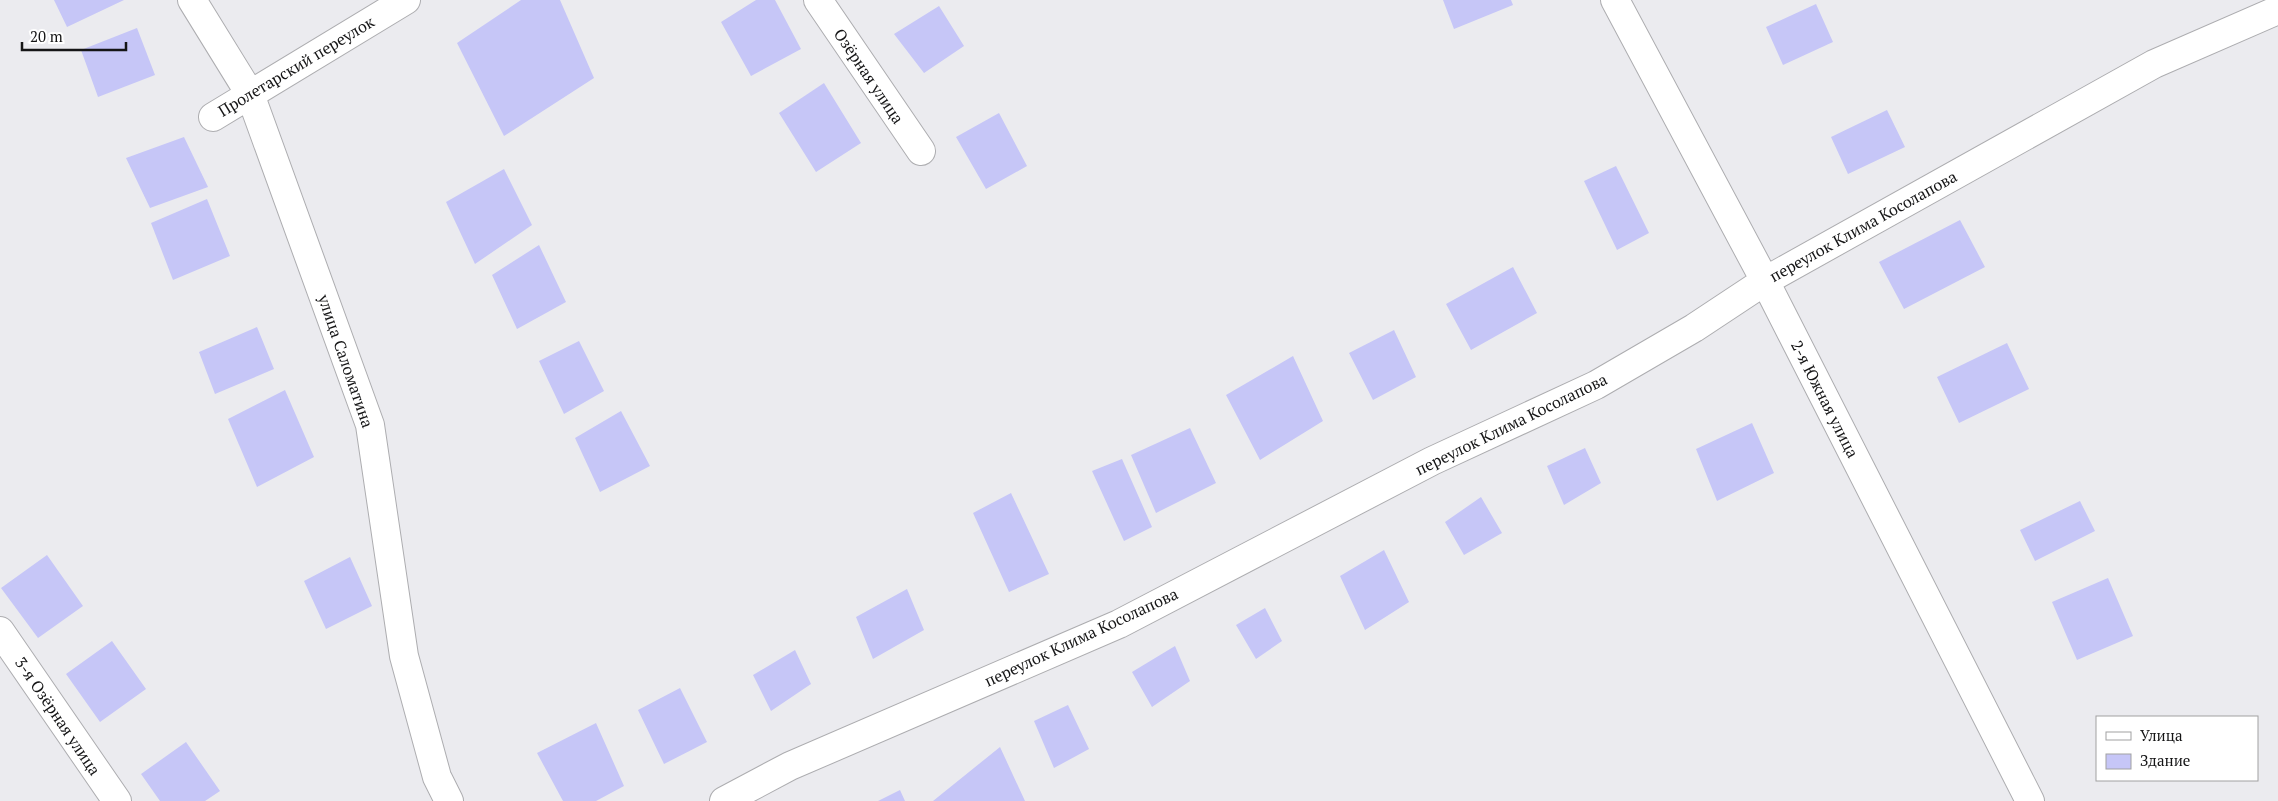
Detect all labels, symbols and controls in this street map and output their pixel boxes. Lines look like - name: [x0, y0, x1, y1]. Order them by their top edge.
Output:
- street label: Пролетарский переулок: [214, 10, 379, 122]
- scale bar: [22, 20, 126, 52]
- street label: Озёрная улица: [829, 24, 909, 128]
- text: 20 m: [30, 26, 63, 46]
- street label: переулок Клима Косолапова: [1765, 165, 1961, 287]
- street label: улица Саломатина: [313, 291, 379, 430]
- street label: 2-я Южная улица: [1786, 337, 1864, 461]
- street label: переулок Клима Косолапова: [1411, 368, 1611, 480]
- street label: переулок Клима Косолапова: [981, 582, 1181, 692]
- street label: 3-я Озёрная улица: [10, 652, 106, 780]
- legend: [2096, 716, 2258, 781]
- text: Улица: [2140, 725, 2183, 745]
- text: Здание: [2140, 750, 2190, 770]

